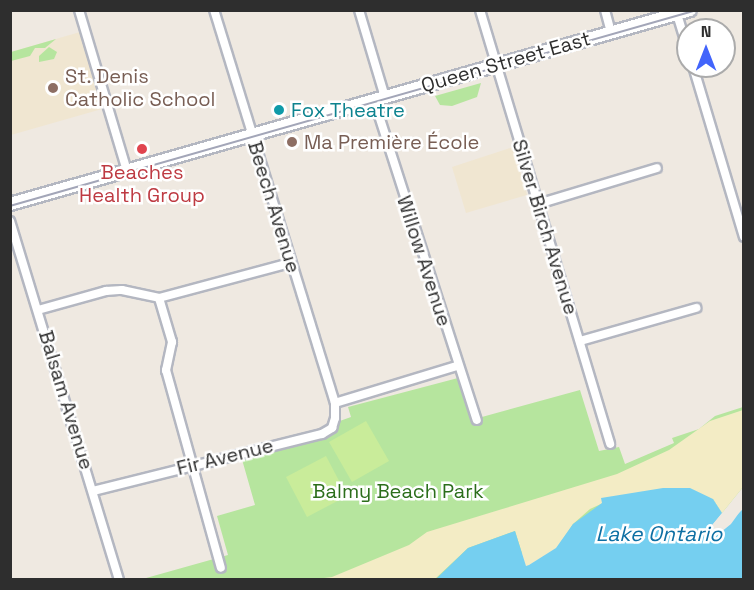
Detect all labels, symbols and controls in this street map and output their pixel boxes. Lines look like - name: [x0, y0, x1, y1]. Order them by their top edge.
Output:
- north arrow: [676, 18, 736, 78]
- text: N: [701, 21, 711, 42]
- street label: Queen Street East: [419, 26, 593, 98]
- place label: St. Denis Catholic School: [65, 64, 216, 111]
- marker: St. Denis Catholic School: [46, 81, 60, 95]
- place label: Fox Theatre: [291, 98, 405, 122]
- marker: Fox Theatre: [272, 103, 286, 117]
- place label: Ma Première École: [304, 130, 479, 154]
- marker: Ma Première École: [285, 135, 299, 149]
- street label: Silver Birch Avenue: [507, 136, 583, 318]
- street label: Beech Avenue: [243, 138, 305, 276]
- marker: Beaches Health Group: [133, 140, 151, 158]
- place label: Beaches Health Group: [79, 160, 205, 207]
- street label: Willow Avenue: [392, 193, 456, 329]
- street label: Balsam Avenue: [33, 327, 99, 473]
- street label: Fir Avenue: [174, 433, 276, 481]
- park label: Balmy Beach Park: [312, 479, 484, 503]
- water label: Lake Ontario: [596, 521, 722, 547]

